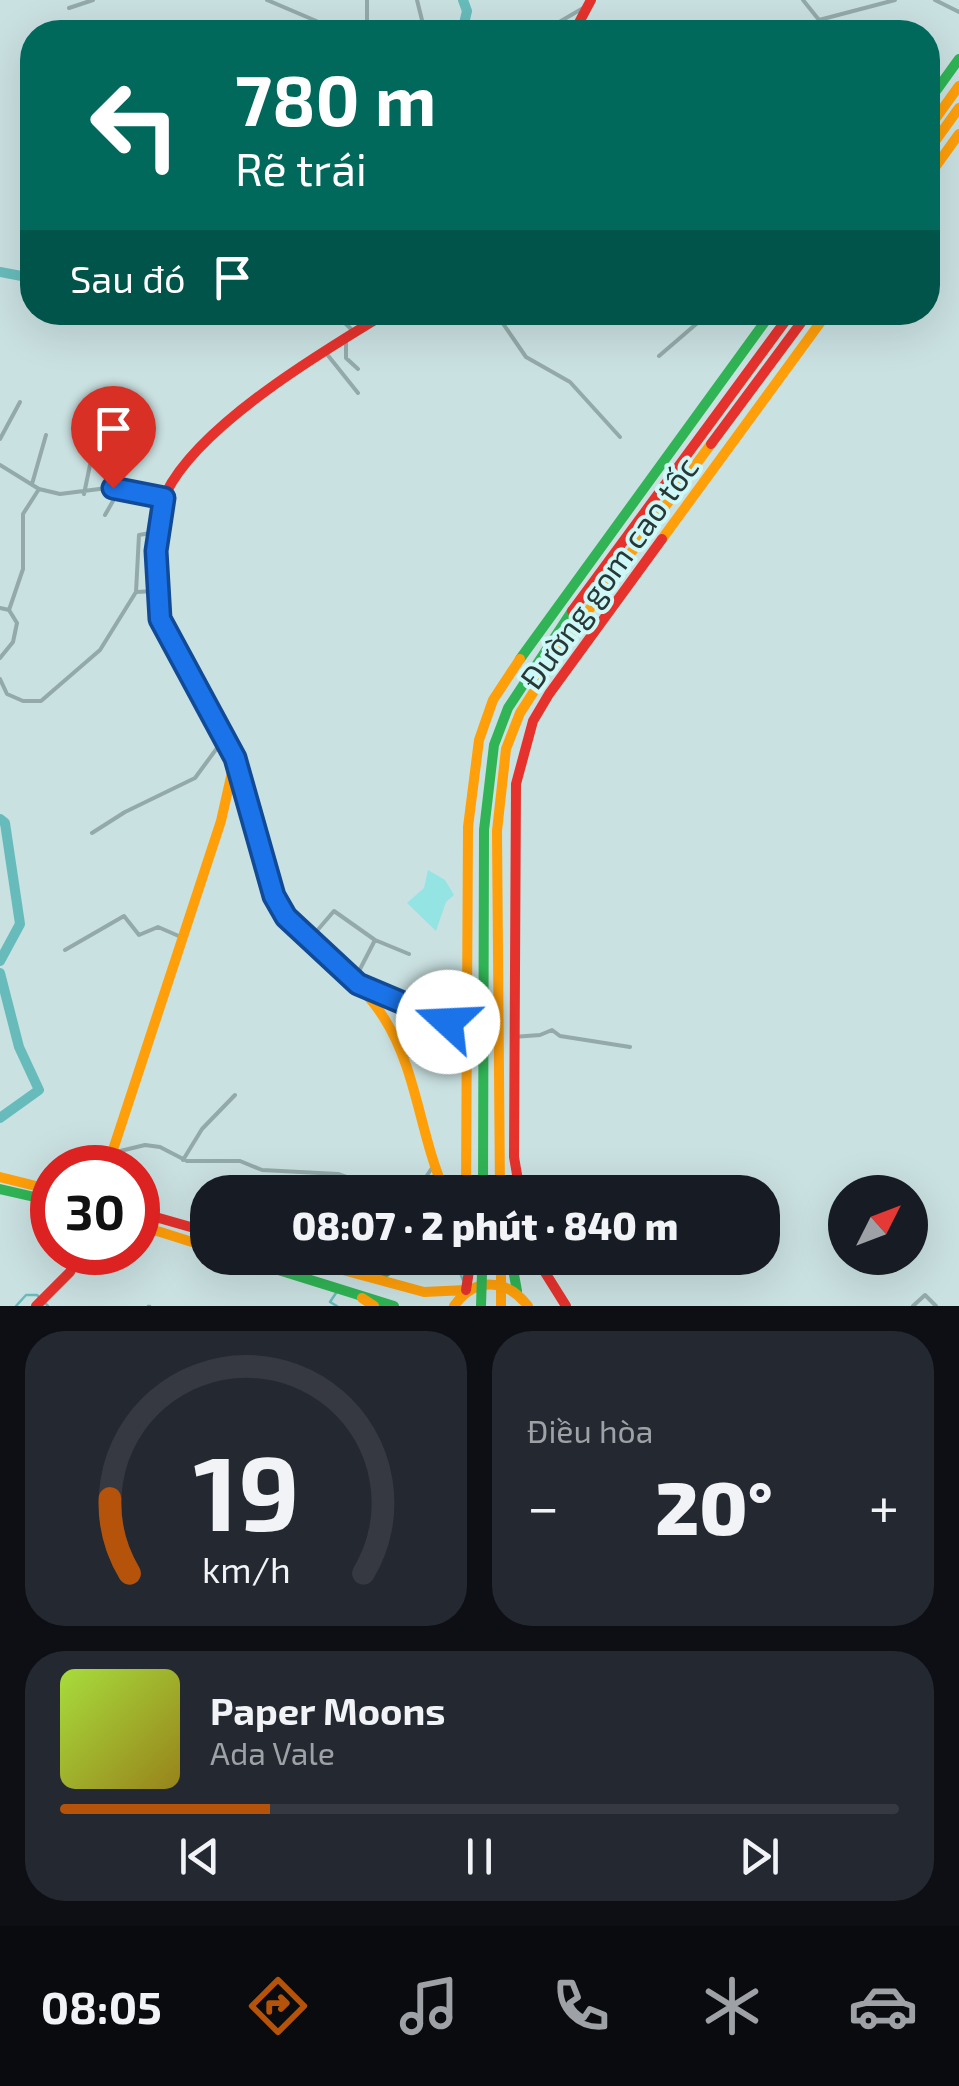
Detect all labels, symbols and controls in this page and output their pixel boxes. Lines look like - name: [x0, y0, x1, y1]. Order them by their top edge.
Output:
- text: 780 m: [235, 56, 437, 140]
- icon: left: [70, 60, 200, 190]
- text: Rẽ trái: [235, 141, 367, 195]
- icon: arrive: [205, 250, 260, 305]
- text: Sau đó: [70, 255, 185, 301]
- pin: [71, 386, 156, 489]
- icon: arrive: [86, 401, 141, 456]
- street label: Đường gom cao tốc: [511, 449, 705, 695]
- position arrow: [396, 970, 500, 1074]
- speed limit sign: 30: [30, 1145, 160, 1275]
- north arrow: [828, 1175, 928, 1275]
- map controls: [828, 1175, 928, 1275]
- text: 08:07 · 2 phút · 840 m: [292, 1202, 678, 1248]
- text: Điều hòa: [527, 1411, 653, 1449]
- text: 19: [193, 1427, 299, 1552]
- text: 20°: [655, 1460, 773, 1550]
- text: −: [527, 1472, 559, 1538]
- text: +: [869, 1472, 899, 1538]
- text: km/h: [202, 1547, 290, 1590]
- text: Paper Moons: [210, 1687, 446, 1733]
- text: Ada Vale: [210, 1733, 335, 1771]
- icon: previous: [172, 1829, 227, 1884]
- icon: pause: [452, 1829, 507, 1884]
- icon: next: [732, 1829, 787, 1884]
- icon: directions: [243, 1971, 313, 2041]
- icon: music: [394, 1971, 464, 2041]
- icon: phone: [546, 1971, 616, 2041]
- icon: climate: [697, 1971, 767, 2041]
- icon: car: [848, 1971, 918, 2041]
- text: 08:05: [41, 1979, 162, 2033]

